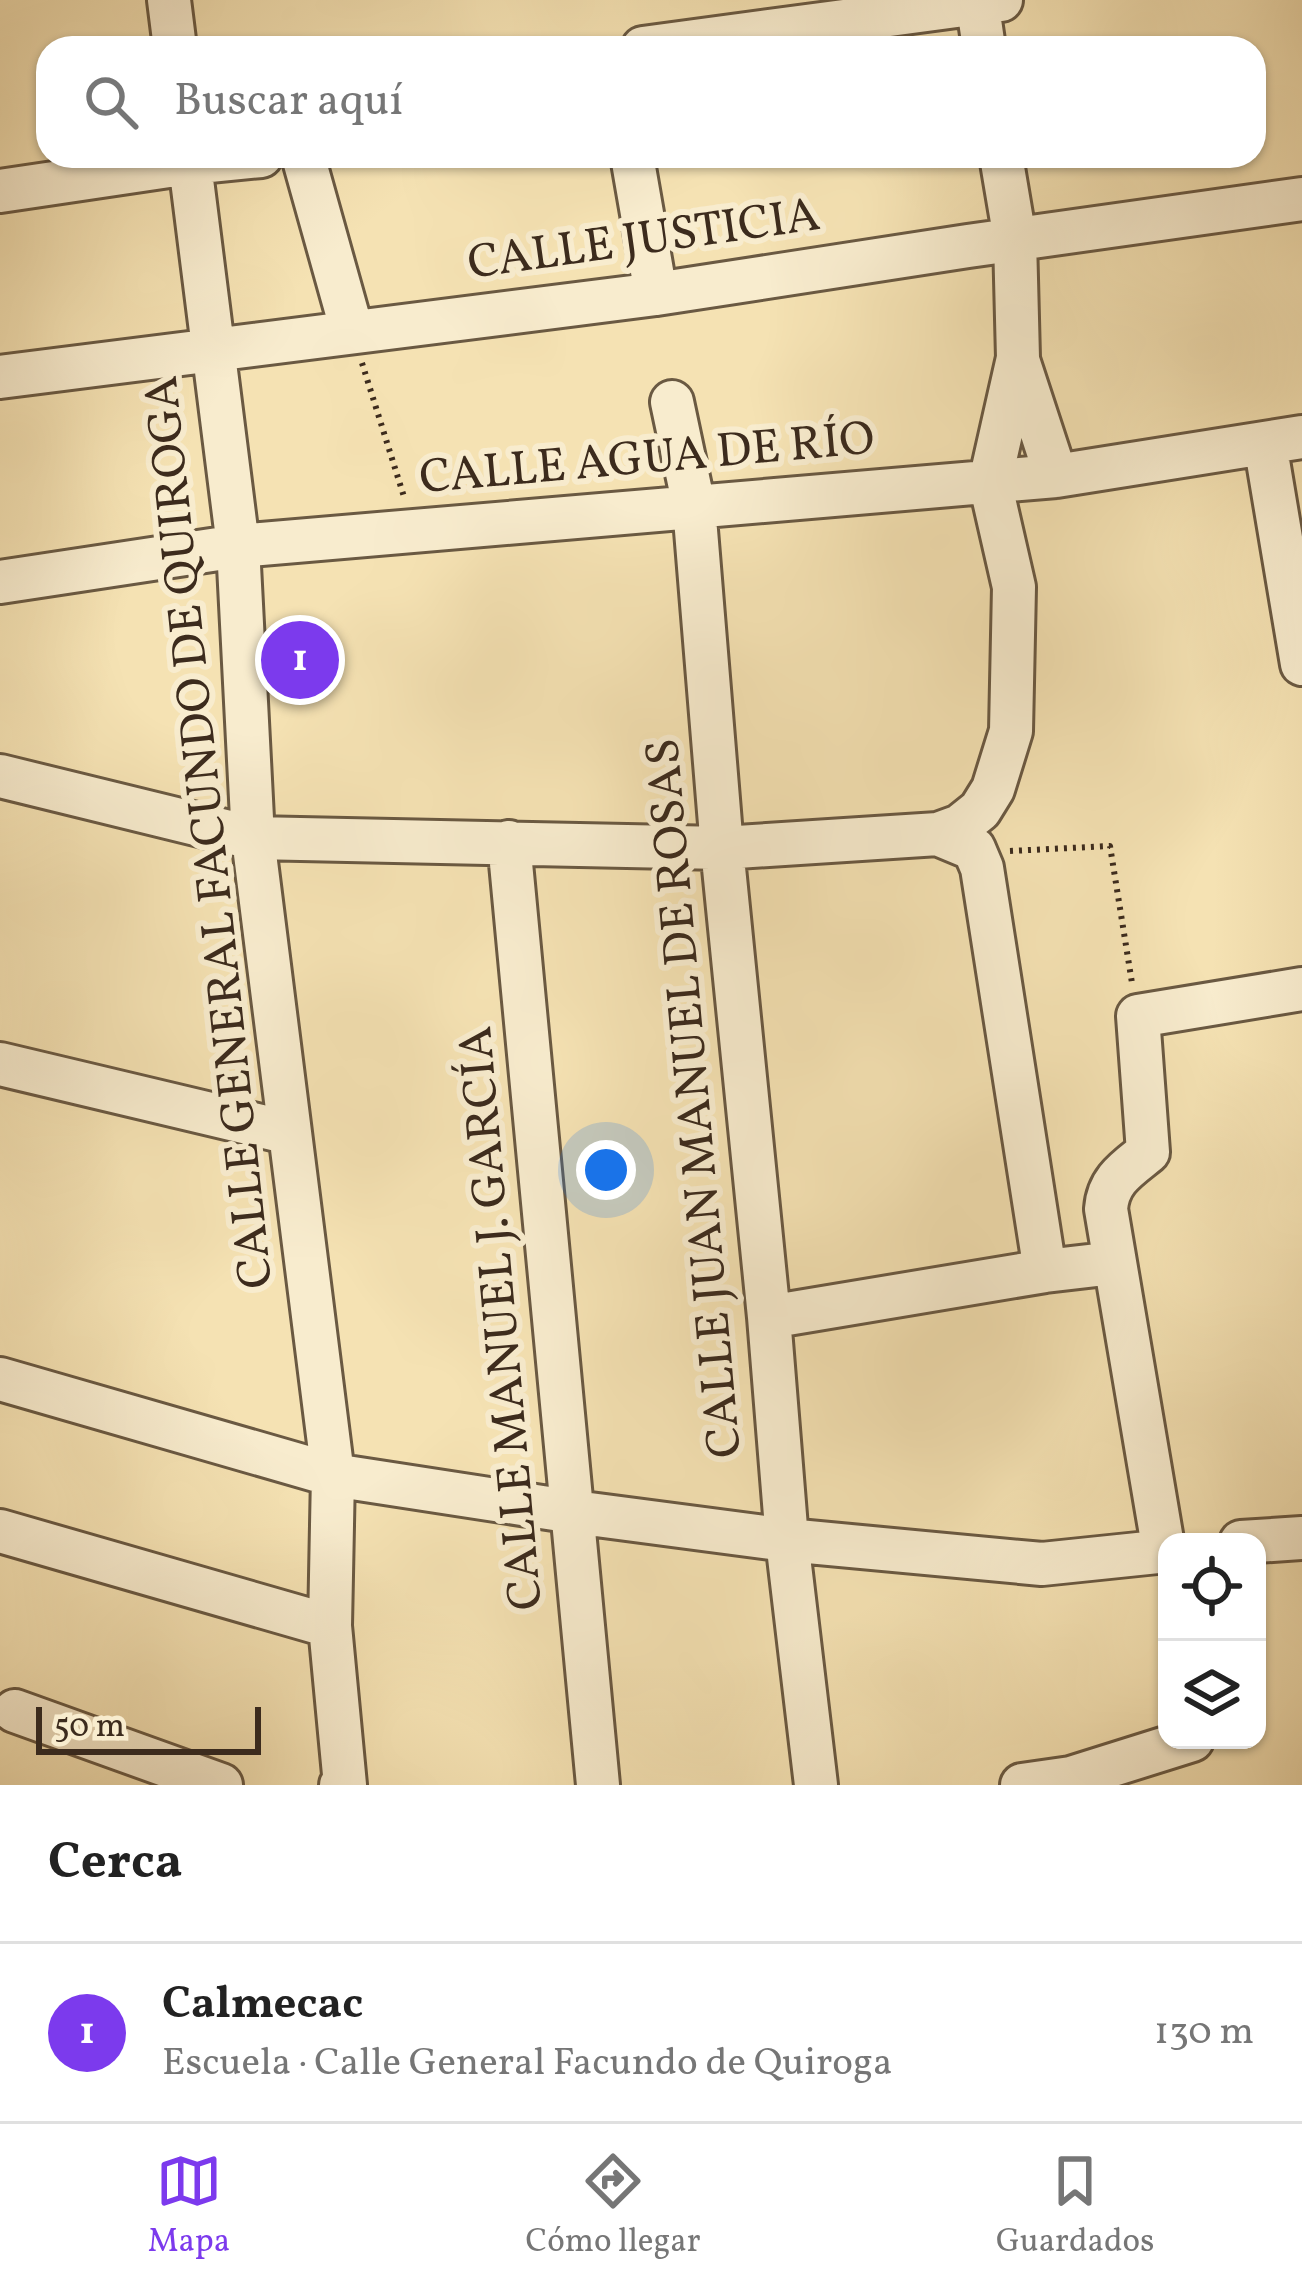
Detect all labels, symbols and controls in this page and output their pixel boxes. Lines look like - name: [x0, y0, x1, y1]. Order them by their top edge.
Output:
- search box: [36, 36, 1266, 168]
- icon: search: [78, 69, 144, 135]
- text: Buscar aquí: [174, 71, 403, 134]
- street label: CALLE JUSTICIA: [464, 183, 824, 299]
- street label: CALLE GENERAL FACUNDO DE QUIROGA: [130, 372, 292, 1292]
- street label: CALLE AGUA DE RÍO: [417, 407, 877, 513]
- pin: 1: [261, 615, 339, 705]
- street label: CALLE JUAN MANUEL DE ROSAS: [631, 736, 761, 1460]
- street label: CALLE MANUEL J. GARCÍA: [444, 1023, 562, 1613]
- your location: [576, 1140, 636, 1200]
- map controls: [1158, 1533, 1266, 1749]
- button: locate: [1158, 1533, 1266, 1641]
- button: layers: [1158, 1641, 1266, 1749]
- scale bar: [36, 1701, 261, 1754]
- text: 50 m: [54, 1705, 125, 1751]
- text: Cerca: [48, 1828, 183, 1899]
- text: Calmecac: [162, 1974, 363, 2037]
- text: 1: [79, 2006, 95, 2060]
- text: 130 m: [1154, 2006, 1254, 2060]
- text: Escuela · Calle General Facundo de Quiroga: [162, 2037, 892, 2091]
- tab: Mapa: [148, 2148, 230, 2266]
- tab: Cómo llegar: [526, 2148, 701, 2266]
- tab: Guardados: [996, 2148, 1154, 2266]

